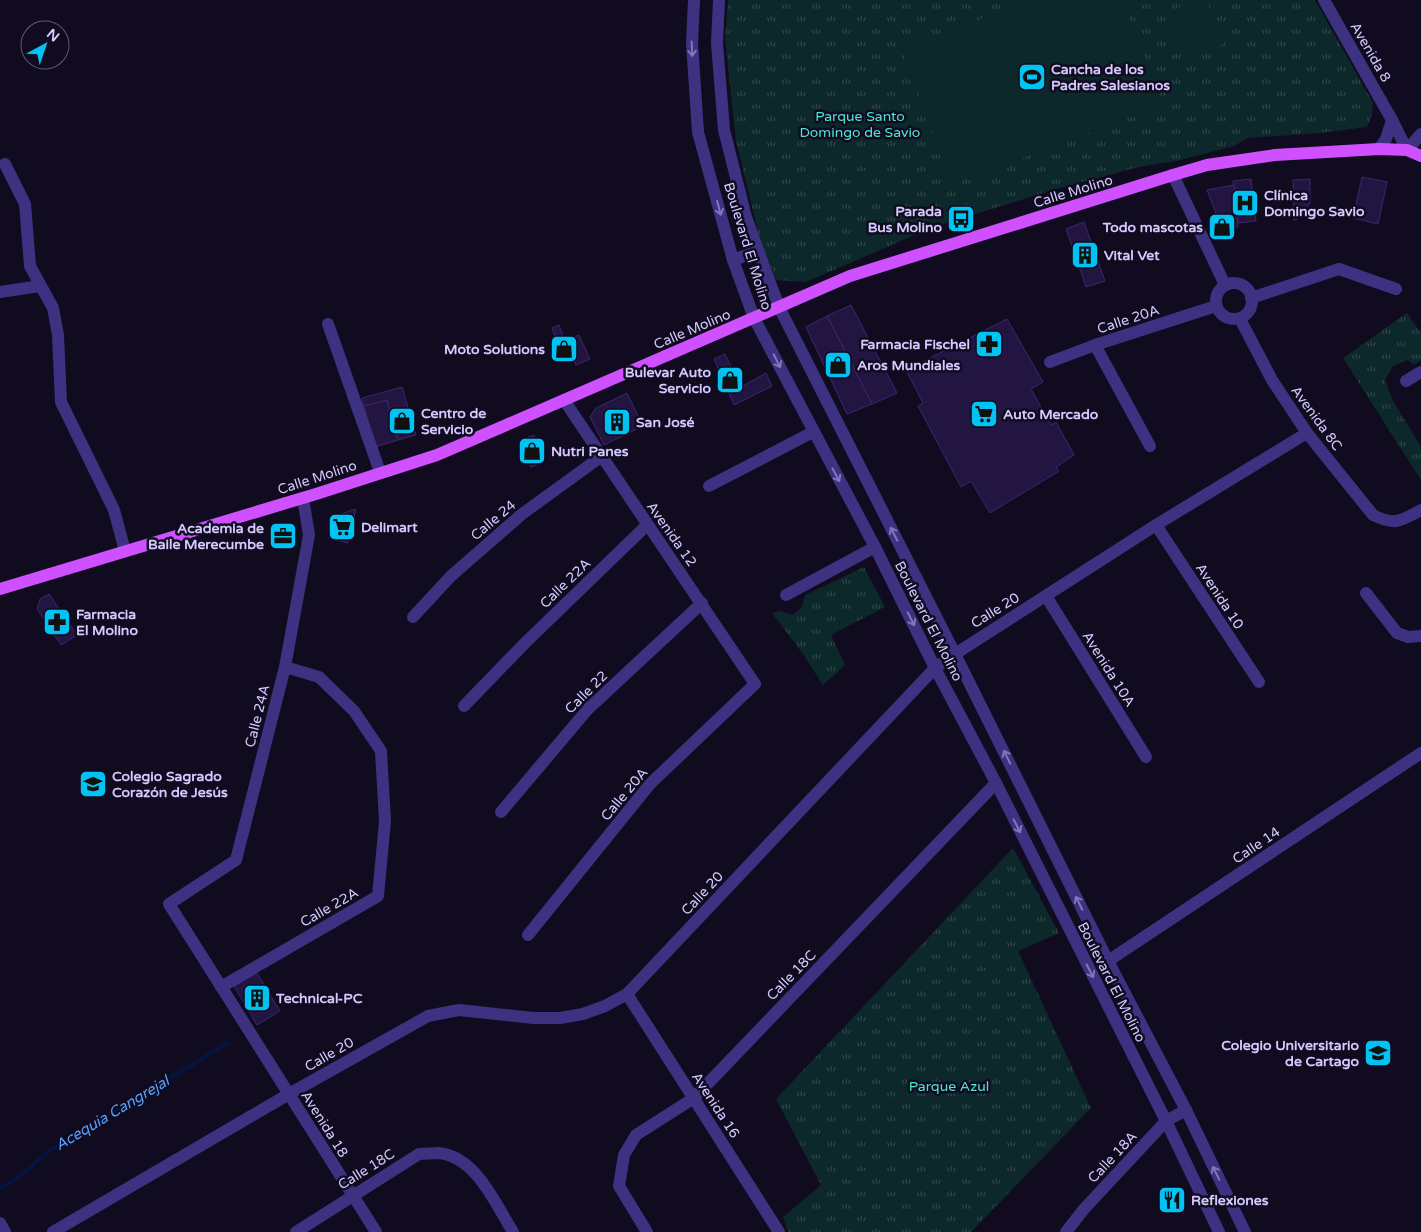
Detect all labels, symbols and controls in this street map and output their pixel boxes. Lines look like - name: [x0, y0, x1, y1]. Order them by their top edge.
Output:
- street label: Avenida 8: [1347, 19, 1395, 85]
- north arrow: [20, 20, 70, 70]
- text: N: [43, 25, 63, 46]
- one-way arrow: [688, 40, 697, 56]
- place label: Cancha de los Padres Salesianos: [1051, 61, 1170, 94]
- sports icon: Cancha de los Padres Salesianos: [1017, 62, 1047, 92]
- park label: Parque Santo Domingo de Savio: [800, 108, 920, 141]
- street label: Calle Molino: [1031, 171, 1115, 212]
- street label: Boulevard El Molino: [720, 180, 775, 312]
- place label: Clínica Domingo Savio: [1264, 187, 1365, 220]
- hospital icon: Clínica Domingo Savio: [1230, 188, 1260, 218]
- one-way arrow: [715, 200, 724, 216]
- place label: Parada Bus Molino: [868, 203, 942, 236]
- bus stop icon: Parada Bus Molino: [946, 204, 976, 234]
- shop icon: Todo mascotas: [1207, 212, 1237, 242]
- place label: Todo mascotas: [1102, 219, 1203, 236]
- building icon: Vital Vet: [1070, 240, 1100, 270]
- place label: Vital Vet: [1104, 247, 1160, 264]
- street label: Calle 20A: [1095, 301, 1161, 337]
- street label: Calle Molino: [651, 306, 733, 353]
- pharmacy icon: Farmacia Fischel: [974, 329, 1004, 359]
- shop icon: Moto Solutions: [549, 334, 579, 364]
- place label: Farmacia Fischel: [860, 336, 970, 353]
- place label: Moto Solutions: [444, 341, 545, 358]
- shop icon: Aros Mundiales: [823, 350, 853, 380]
- one-way arrow: [773, 353, 782, 368]
- place label: Aros Mundiales: [857, 357, 960, 374]
- place label: Bulevar Auto Servicio: [625, 364, 711, 397]
- shop icon: Bulevar Auto Servicio: [715, 365, 745, 395]
- street label: Avenida 8C: [1287, 383, 1346, 454]
- supermarket icon: Auto Mercado: [969, 399, 999, 429]
- place label: Centro de Servicio: [421, 405, 486, 438]
- shop icon: Centro de Servicio: [387, 406, 417, 436]
- place label: Auto Mercado: [1003, 406, 1099, 423]
- building icon: San José: [602, 407, 632, 437]
- place label: San José: [636, 414, 694, 431]
- shop icon: Nutri Panes: [517, 436, 547, 466]
- place label: Nutri Panes: [551, 443, 629, 460]
- street label: Calle Molino: [276, 457, 359, 498]
- one-way arrow: [832, 467, 841, 482]
- street label: Calle 24: [467, 496, 520, 544]
- street label: Avenida 12: [643, 499, 700, 570]
- supermarket icon: Delimart: [327, 512, 357, 542]
- place label: Delimart: [361, 519, 418, 536]
- place label: Academia de Baile Merecumbe: [148, 520, 264, 553]
- office icon: Academia de Baile Merecumbe: [268, 521, 298, 551]
- one-way arrow: [889, 527, 898, 542]
- street label: Calle 22A: [536, 555, 594, 612]
- street label: Boulevard El Molino: [891, 558, 966, 684]
- street label: Avenida 10: [1192, 560, 1247, 633]
- street label: Calle 20: [968, 589, 1023, 632]
- place label: Farmacia El Molino: [76, 606, 138, 639]
- pharmacy icon: Farmacia El Molino: [42, 607, 72, 637]
- one-way arrow: [907, 611, 916, 626]
- street label: Avenida 10A: [1079, 628, 1138, 710]
- street label: Calle 22: [561, 667, 611, 717]
- street label: Calle 24A: [241, 683, 273, 749]
- one-way arrow: [1001, 750, 1011, 765]
- street label: Calle 20A: [597, 764, 652, 824]
- place label: Colegio Sagrado Corazón de Jesús: [112, 768, 228, 801]
- school or university icon: Colegio Sagrado Corazón de Jesús: [78, 769, 108, 799]
- one-way arrow: [1013, 818, 1022, 833]
- street label: Calle 14: [1229, 823, 1283, 867]
- street label: Calle 20: [678, 868, 727, 919]
- street label: Calle 22A: [297, 884, 361, 931]
- one-way arrow: [1074, 896, 1083, 911]
- street label: Boulevard El Molino: [1074, 919, 1149, 1045]
- street label: Calle 18C: [763, 946, 820, 1004]
- one-way arrow: [1085, 964, 1095, 979]
- building icon: Technical-PC: [242, 983, 272, 1013]
- place label: Technical-PC: [275, 990, 363, 1007]
- street label: Calle 20: [302, 1034, 357, 1075]
- place label: Colegio Universitario de Cartago: [1221, 1037, 1359, 1070]
- school or university icon: Colegio Universitario de Cartago: [1363, 1038, 1393, 1068]
- street label: Avenida 16: [688, 1069, 743, 1142]
- water label: Acequia Cangrejal: [52, 1071, 174, 1154]
- park label: Parque Azul: [909, 1078, 989, 1095]
- street label: Avenida 18: [297, 1088, 352, 1161]
- street label: Calle 18A: [1084, 1128, 1140, 1187]
- street label: Calle 18C: [335, 1145, 398, 1193]
- one-way arrow: [1211, 1165, 1221, 1180]
- restaurant icon: Reflexiones: [1157, 1185, 1187, 1215]
- place label: Reflexiones: [1191, 1192, 1269, 1209]

